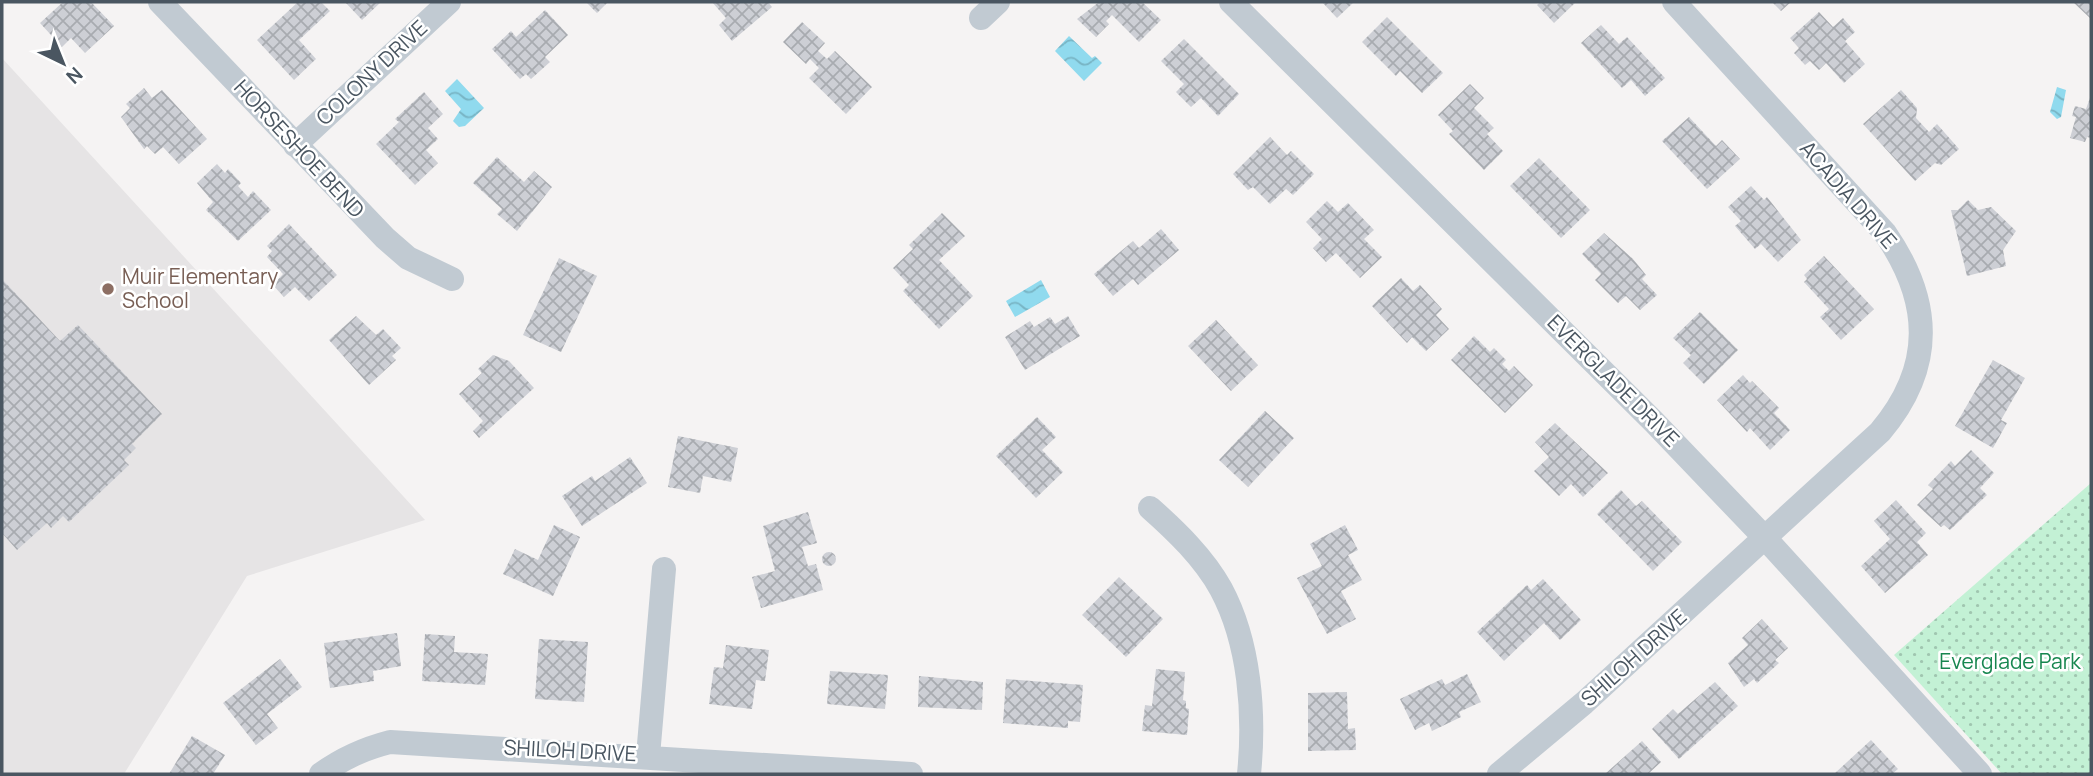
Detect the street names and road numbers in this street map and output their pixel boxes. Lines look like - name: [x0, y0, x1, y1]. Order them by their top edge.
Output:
- street label: COLONY DRIVE: [310, 14, 433, 131]
- street label: HORSESHOE BEND: [228, 73, 371, 223]
- street label: ACADIA DRIVE: [1794, 135, 1903, 254]
- street label: EVERGLADE DRIVE: [1542, 308, 1686, 452]
- street label: SHILOH DRIVE: [1574, 602, 1692, 712]
- street label: SHILOH DRIVE: [503, 733, 637, 767]

